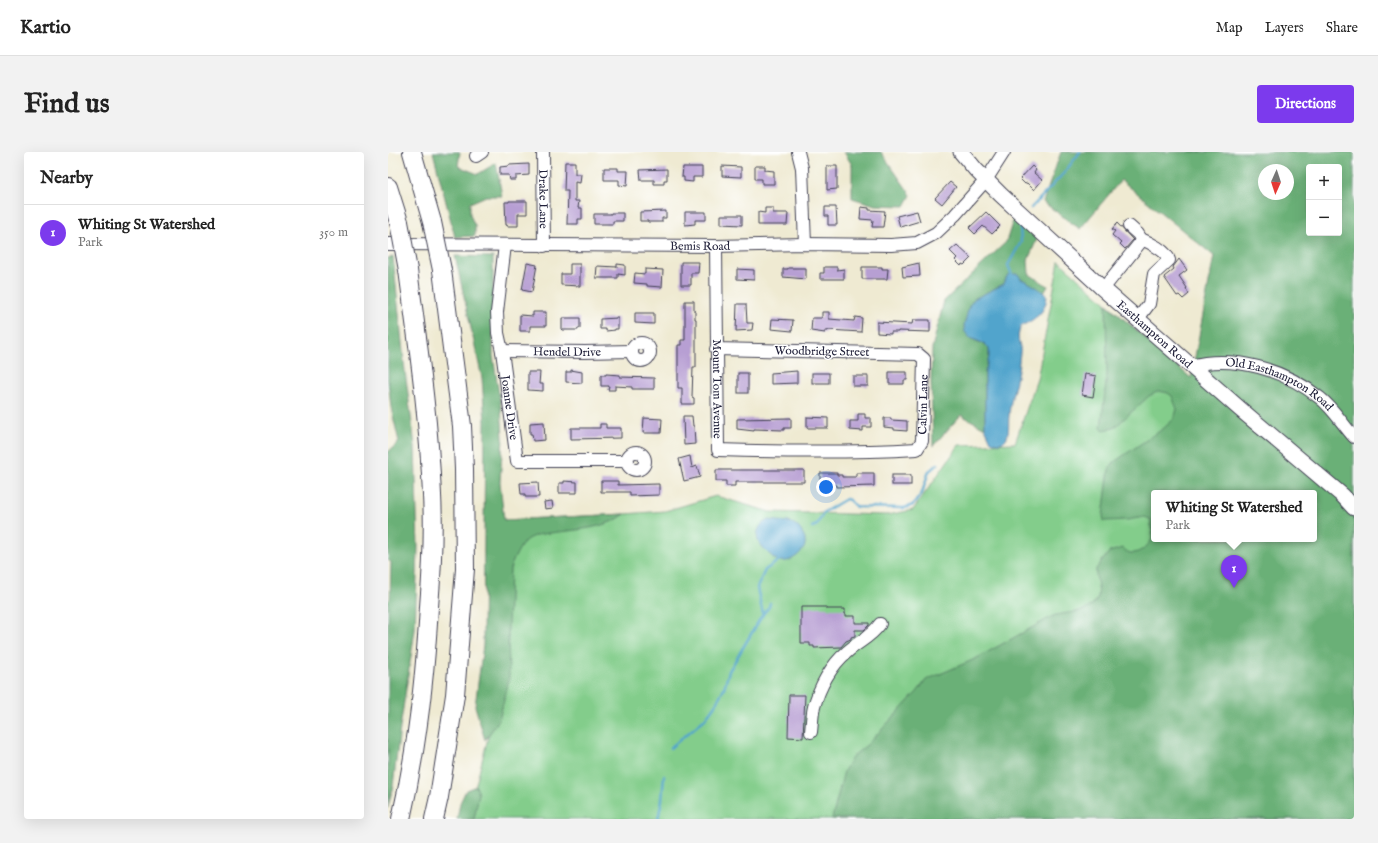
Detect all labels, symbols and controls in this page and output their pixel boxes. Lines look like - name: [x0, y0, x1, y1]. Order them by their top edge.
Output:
- text: Kartio: [20, 16, 71, 40]
- text: Map: [1216, 19, 1243, 37]
- text: Layers: [1265, 19, 1304, 37]
- text: Share: [1326, 19, 1358, 37]
- button: Directions: [1257, 85, 1354, 123]
- text: Find us: [24, 87, 110, 122]
- north arrow: [1258, 164, 1294, 200]
- map controls: [1306, 164, 1342, 236]
- button: +: [1306, 164, 1342, 200]
- text: Nearby: [40, 168, 93, 189]
- street label: Drake Lane: [535, 169, 551, 229]
- button: −: [1306, 200, 1342, 236]
- text: Whiting St Watershed: [78, 215, 215, 234]
- text: 1: [51, 224, 55, 241]
- text: 350 m: [319, 224, 348, 241]
- text: Park: [78, 234, 103, 251]
- street label: Bemis Road: [670, 239, 731, 254]
- street label: Easthampton Road: [1113, 297, 1196, 372]
- street label: Mount Tom Avenue: [709, 339, 725, 439]
- street label: Woodbridge Street: [774, 343, 870, 360]
- street label: Hendel Drive: [533, 344, 602, 360]
- street label: Old Easthampton Road: [1225, 355, 1337, 415]
- street label: Joanne Drive: [496, 372, 521, 441]
- street label: Calvin Lane: [915, 374, 932, 435]
- your location: [816, 477, 836, 497]
- popup: [1151, 490, 1317, 542]
- text: Whiting St Watershed: [1165, 498, 1303, 517]
- text: Park: [1165, 517, 1190, 534]
- pin: 1: [1221, 555, 1247, 588]

